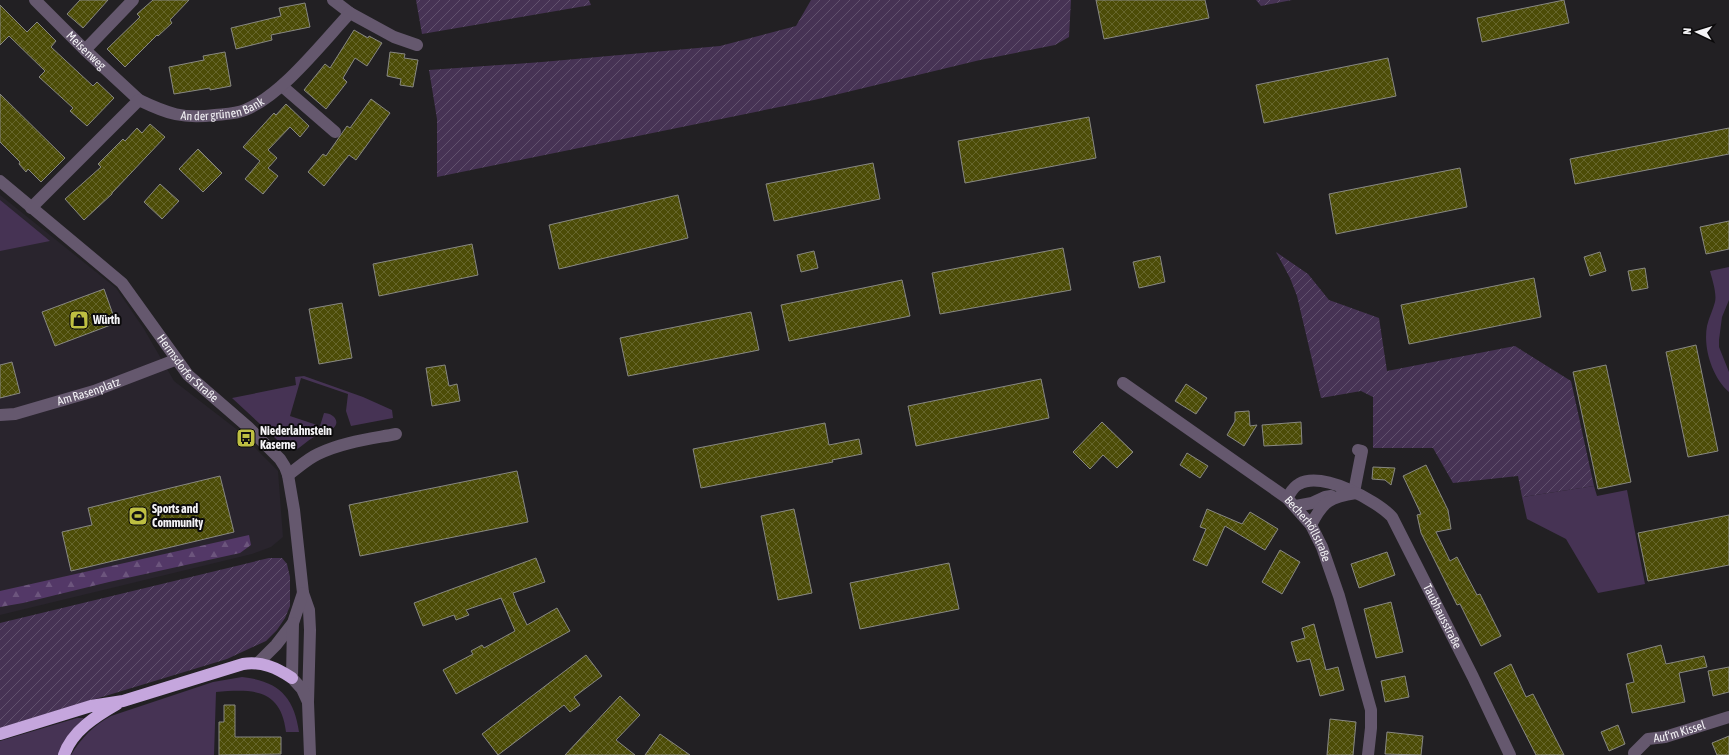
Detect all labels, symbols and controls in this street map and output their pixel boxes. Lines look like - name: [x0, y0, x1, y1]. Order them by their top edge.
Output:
- north arrow: [1677, 12, 1717, 52]
- street label: Meisenweg: [63, 28, 109, 73]
- text: N: [1681, 28, 1693, 35]
- street label: An der grünen Bank: [180, 94, 267, 123]
- shop icon: Würth: [68, 309, 90, 331]
- place label: Würth: [92, 313, 120, 327]
- street label: Hermsdorfer Straße: [154, 332, 221, 405]
- street label: Am Rasenplatz: [55, 374, 123, 408]
- place label: Niederlahnstein Kaserne: [260, 424, 332, 452]
- bus stop icon: Niederlahnstein Kaserne: [235, 427, 257, 449]
- street label: Becherhöllstraße: [1282, 493, 1334, 563]
- place label: Sports and Community: [152, 502, 203, 530]
- sports icon: Sports and Community: [127, 505, 149, 527]
- street label: Taubhausstraße: [1420, 582, 1464, 651]
- street label: Auf'm Kissel: [1653, 718, 1708, 745]

